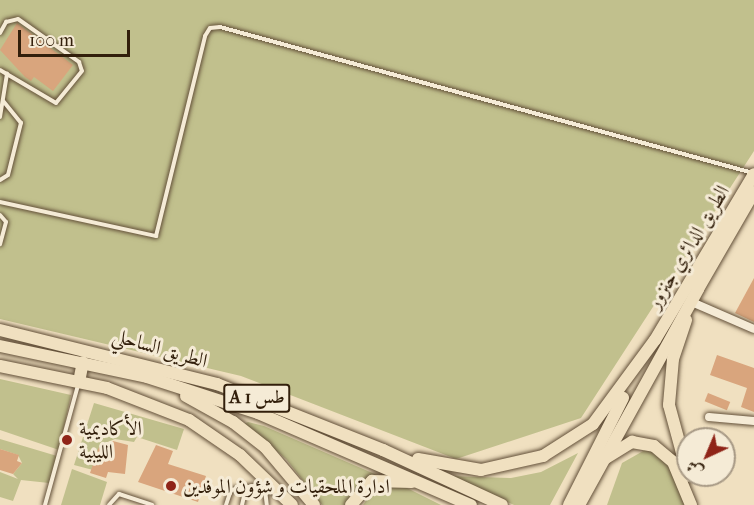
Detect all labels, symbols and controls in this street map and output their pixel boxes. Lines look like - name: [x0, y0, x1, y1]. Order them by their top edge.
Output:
- scale bar: [21, 18, 134, 56]
- text: 100 m: [29, 30, 74, 51]
- street label: الطريق الدائري جنزور: [642, 181, 734, 313]
- street label: الطريق الساحلي: [110, 323, 210, 373]
- road number: A 1 طس: [222, 383, 292, 413]
- place label: الأكاديمية الليبية: [79, 416, 142, 463]
- north arrow: [676, 427, 736, 487]
- marker: الأكاديمية الليبية: [60, 433, 74, 447]
- text: ش: [682, 457, 707, 481]
- place label: ادارة الملحقيات و شؤون الموفدين: [183, 474, 390, 498]
- marker: ادارة الملحقيات و شؤون الموفدين: [164, 479, 178, 493]

